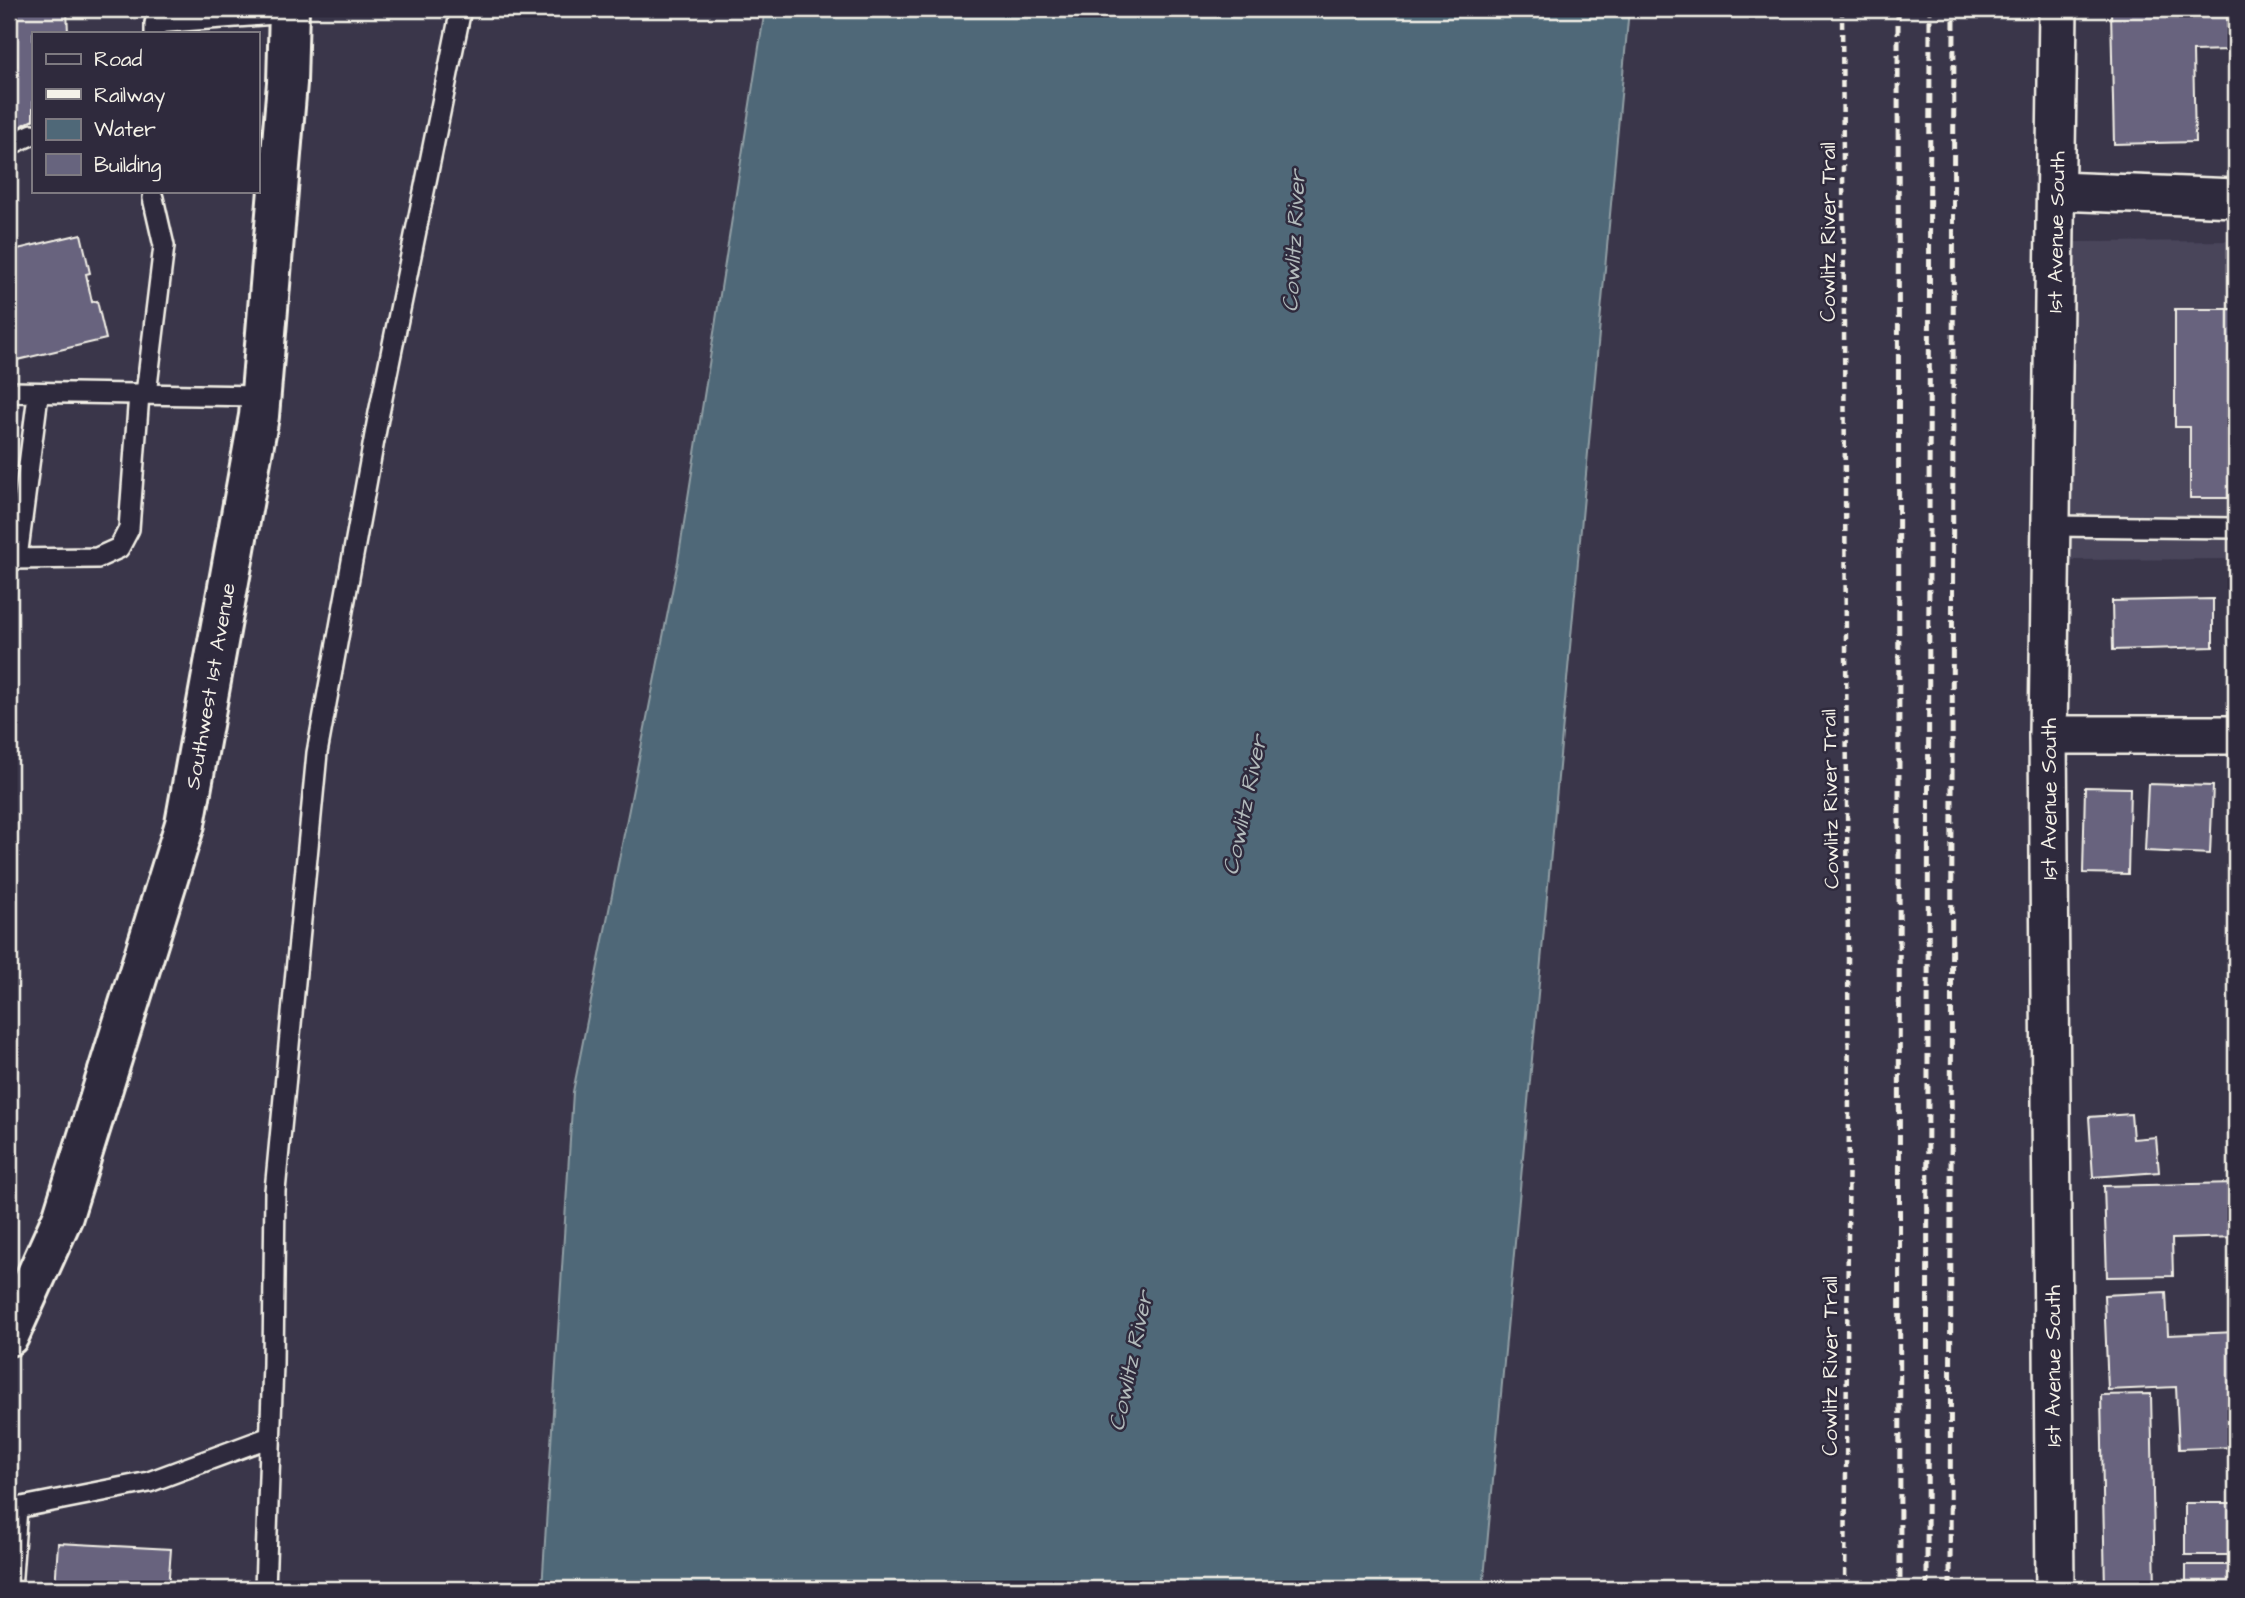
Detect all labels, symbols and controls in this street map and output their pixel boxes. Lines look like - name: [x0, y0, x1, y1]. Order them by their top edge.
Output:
- legend: [32, 32, 259, 192]
- text: Road: [94, 45, 142, 74]
- text: Railway: [94, 81, 166, 112]
- text: Water: [94, 115, 156, 144]
- street label: Cowlitz River Trail: [1814, 142, 1843, 322]
- street label: 1st Avenue South: [2041, 150, 2072, 313]
- text: Building: [94, 151, 162, 182]
- water label: Cowlitz River: [1274, 167, 1314, 313]
- street label: Southwest 1st Avenue: [178, 581, 243, 792]
- street label: Cowlitz River Trail: [1814, 709, 1847, 889]
- street label: 1st Avenue South: [2035, 718, 2064, 880]
- water label: Cowlitz River: [1215, 730, 1276, 878]
- street label: Cowlitz River Trail: [1816, 1276, 1845, 1456]
- street label: 1st Avenue South: [2039, 1285, 2068, 1447]
- water label: Cowlitz River: [1101, 1286, 1162, 1434]

